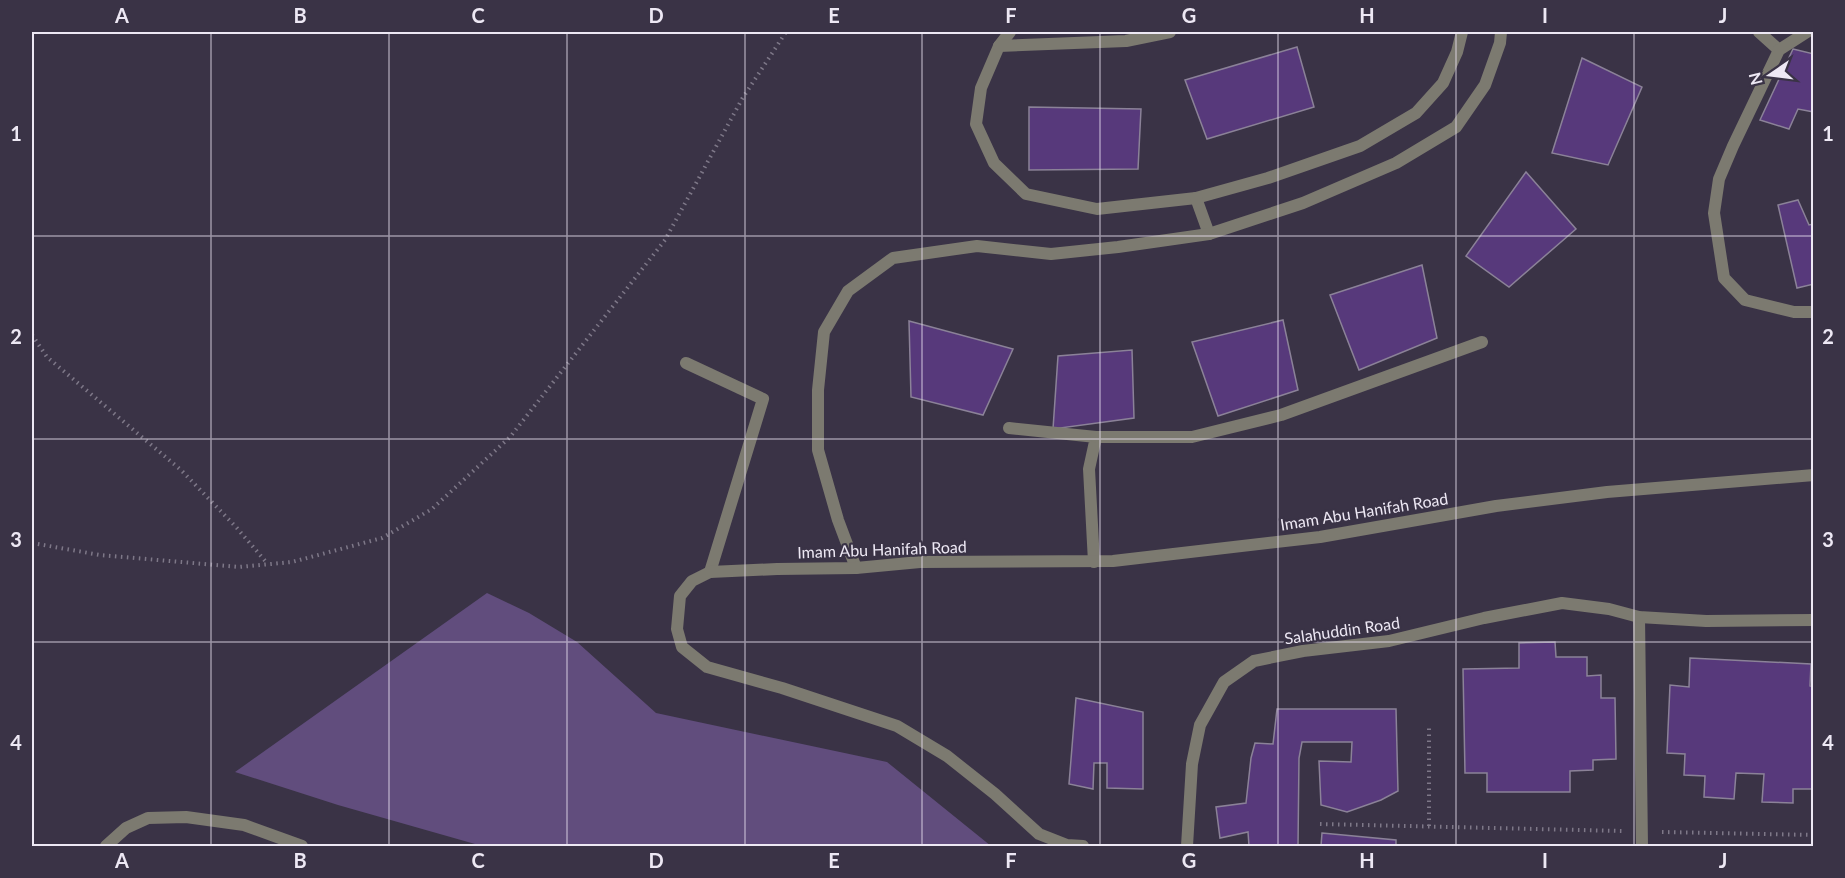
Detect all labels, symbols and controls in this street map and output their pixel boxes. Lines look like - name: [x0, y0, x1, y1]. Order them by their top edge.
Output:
- text: A: [114, 3, 129, 27]
- text: B: [293, 3, 307, 27]
- text: C: [471, 3, 485, 27]
- text: D: [648, 3, 664, 27]
- text: E: [828, 3, 840, 27]
- text: F: [1005, 3, 1017, 27]
- text: G: [1182, 3, 1196, 27]
- text: H: [1359, 3, 1375, 27]
- text: I: [1542, 3, 1548, 27]
- text: J: [1719, 3, 1727, 27]
- north arrow: [1740, 45, 1800, 105]
- text: N: [1744, 70, 1766, 87]
- text: 1: [10, 121, 22, 145]
- text: 1: [1822, 121, 1834, 145]
- text: 2: [10, 324, 22, 348]
- text: 2: [1822, 324, 1834, 348]
- street label: Imam Abu Hanifah Road: [1279, 488, 1449, 534]
- text: 3: [10, 527, 22, 551]
- text: 3: [1822, 527, 1834, 551]
- street label: Imam Abu Hanifah Road: [797, 537, 967, 561]
- street label: Salahuddin Road: [1283, 612, 1401, 648]
- text: 4: [10, 730, 22, 754]
- text: 4: [1822, 730, 1834, 754]
- text: A: [114, 848, 129, 872]
- text: B: [293, 848, 307, 872]
- text: C: [471, 848, 485, 872]
- text: D: [648, 848, 664, 872]
- text: E: [828, 848, 840, 872]
- text: F: [1005, 848, 1017, 872]
- text: G: [1182, 848, 1196, 872]
- text: H: [1359, 848, 1375, 872]
- text: I: [1542, 848, 1548, 872]
- text: J: [1719, 848, 1727, 872]

